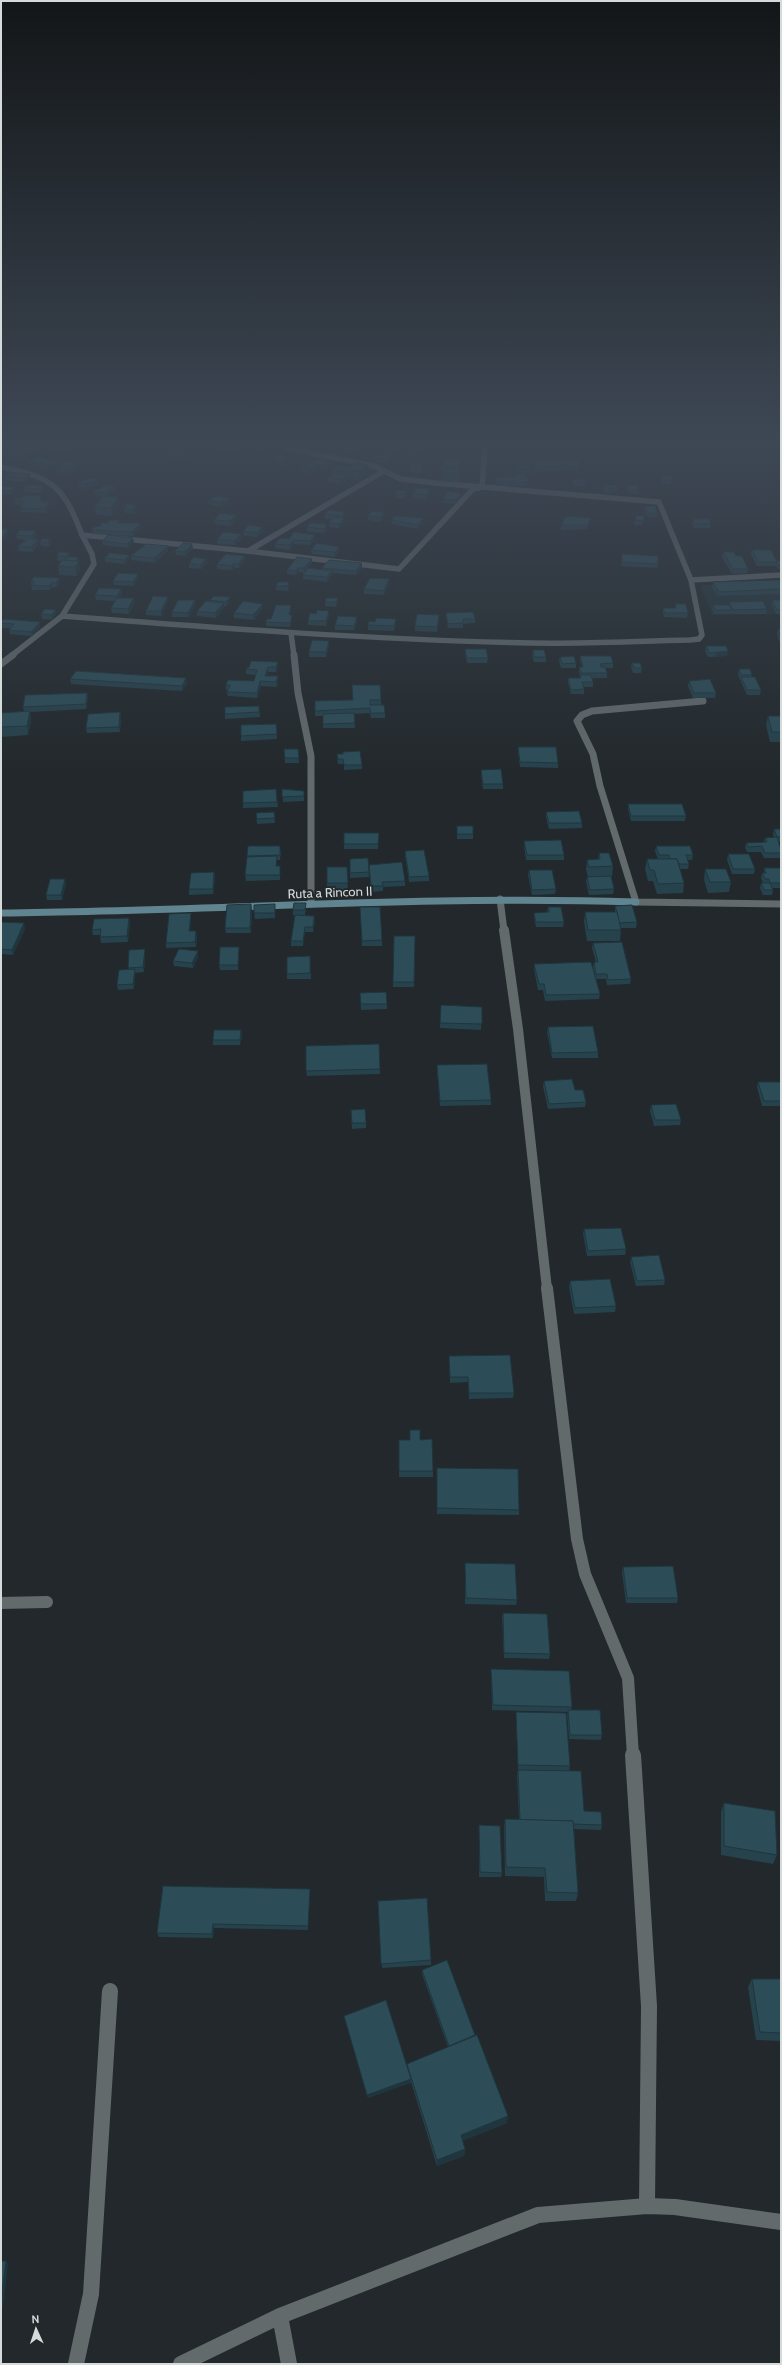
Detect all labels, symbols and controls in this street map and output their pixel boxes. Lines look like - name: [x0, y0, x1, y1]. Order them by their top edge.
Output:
- street label: Ruta a Rincon II: [287, 883, 373, 901]
- north arrow: [16, 2309, 56, 2349]
- text: N: [31, 2312, 40, 2326]

